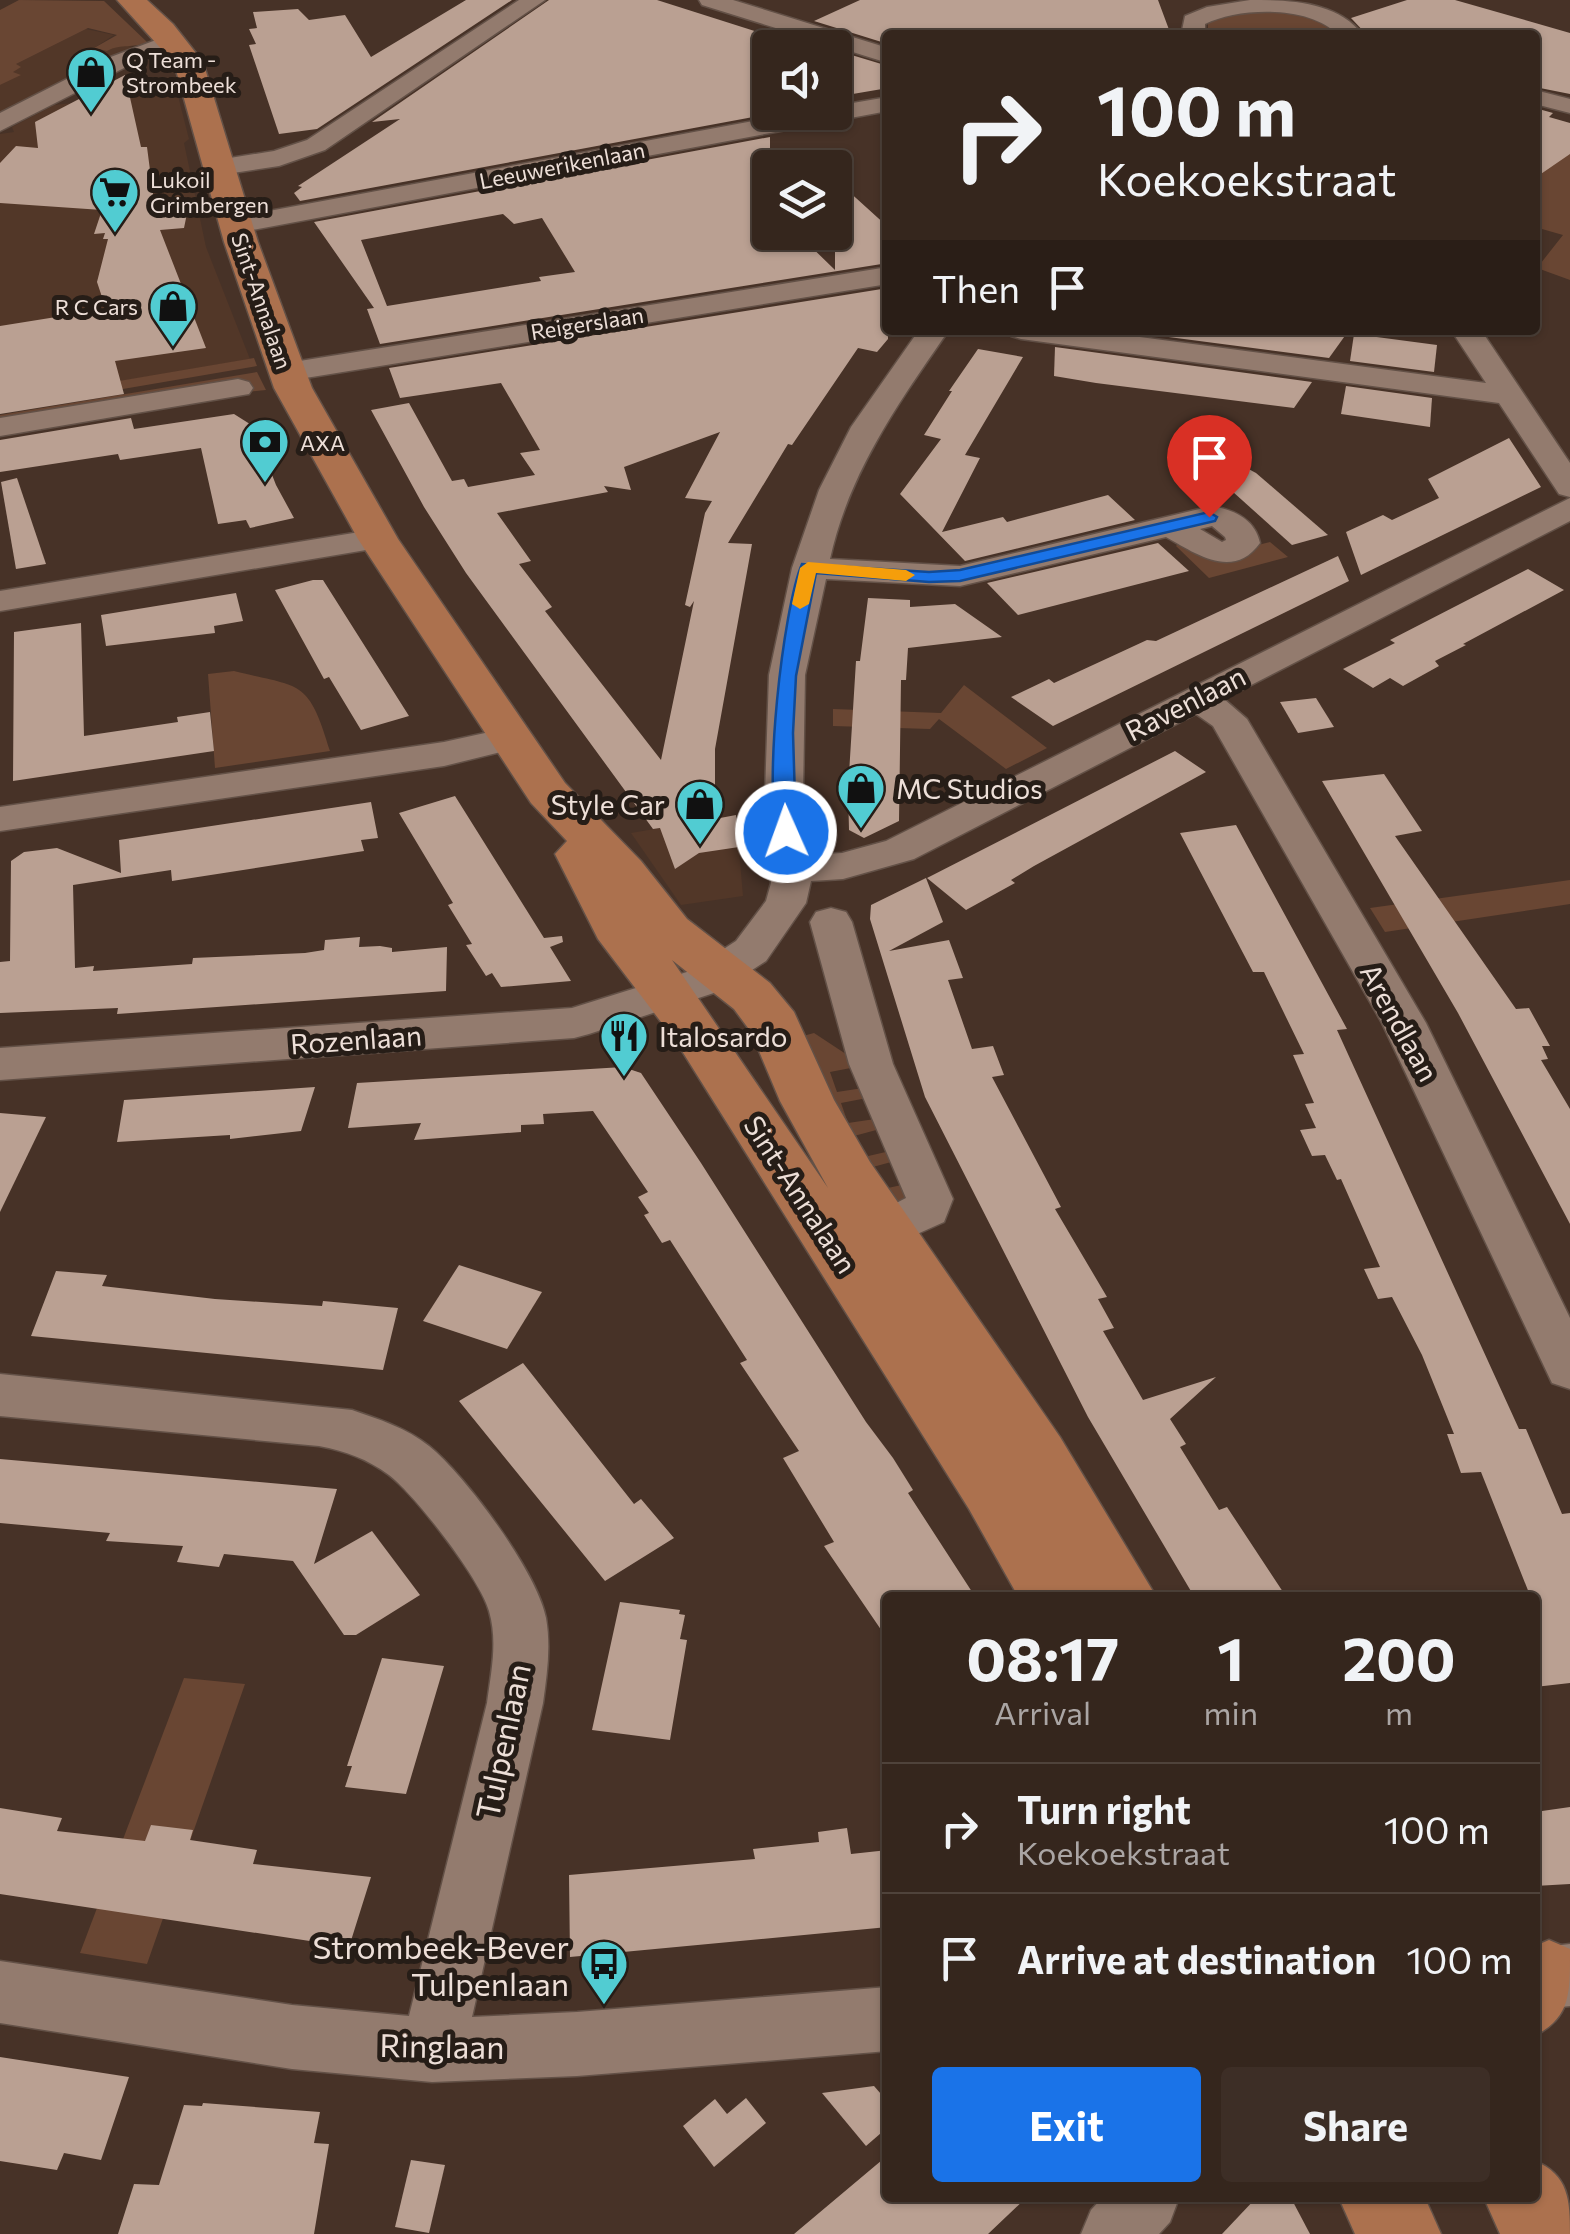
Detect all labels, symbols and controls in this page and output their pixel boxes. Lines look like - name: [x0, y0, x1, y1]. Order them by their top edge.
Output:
- map controls: [752, 30, 852, 250]
- button: sound: [752, 30, 852, 130]
- shop icon: Q Team - Strombeek: [65, 46, 117, 114]
- place label: Q Team - Strombeek: [126, 46, 237, 98]
- text: 100 m: [1097, 65, 1296, 150]
- icon: right: [932, 70, 1062, 200]
- street label: Leeuwerikenlaan: [477, 136, 647, 194]
- button: layers: [752, 150, 852, 250]
- text: Koekoekstraat: [1097, 150, 1396, 205]
- supermarket icon: Lukoil Grimbergen: [89, 166, 141, 234]
- place label: Lukoil Grimbergen: [150, 166, 269, 218]
- street label: Sint-Annalaan: [226, 229, 298, 373]
- icon: arrive: [1040, 260, 1095, 315]
- text: Then: [932, 264, 1020, 311]
- shop icon: R C Cars: [147, 280, 199, 348]
- place label: R C Cars: [55, 293, 138, 320]
- street label: Reigerslaan: [528, 301, 646, 345]
- pin: [1167, 415, 1252, 518]
- bank icon: AXA: [239, 416, 291, 484]
- place label: AXA: [300, 429, 345, 456]
- icon: arrive: [1182, 430, 1237, 485]
- street label: Ravenlaan: [1119, 658, 1251, 748]
- shop icon: MC Studios: [835, 762, 887, 830]
- place label: MC Studios: [896, 771, 1043, 805]
- shop icon: Style Car: [674, 778, 726, 846]
- position arrow: [734, 780, 838, 884]
- place label: Style Car: [551, 787, 665, 821]
- street label: Arendlaan: [1354, 957, 1446, 1087]
- restaurant icon: Italosardo: [598, 1010, 650, 1078]
- street label: Rozenlaan: [289, 1017, 423, 1061]
- place label: Italosardo: [659, 1019, 788, 1053]
- street label: Sint-Annalaan: [737, 1109, 865, 1279]
- text: 08:17: [966, 1620, 1119, 1693]
- text: 1: [1217, 1620, 1244, 1693]
- text: 200: [1342, 1620, 1456, 1693]
- street label: Tulpenlaan: [466, 1660, 538, 1822]
- text: Arrival: [994, 1692, 1091, 1732]
- text: min: [1203, 1692, 1258, 1732]
- text: m: [1385, 1692, 1413, 1732]
- text: Turn right: [1017, 1785, 1191, 1832]
- icon: right: [932, 1801, 987, 1856]
- text: 100 m: [1384, 1805, 1490, 1852]
- text: Koekoekstraat: [1017, 1832, 1230, 1872]
- place label: Strombeek-Bever Tulpenlaan: [313, 1926, 569, 2003]
- icon: arrive: [932, 1931, 987, 1986]
- text: Arrive at destination: [1017, 1935, 1376, 1982]
- text: 100 m: [1406, 1935, 1513, 1982]
- bus stop icon: Strombeek-Bever Tulpenlaan: [578, 1938, 630, 2006]
- street label: Ringlaan: [379, 2024, 505, 2066]
- button: Exit: [932, 2067, 1201, 2182]
- button: Share: [1221, 2067, 1490, 2182]

